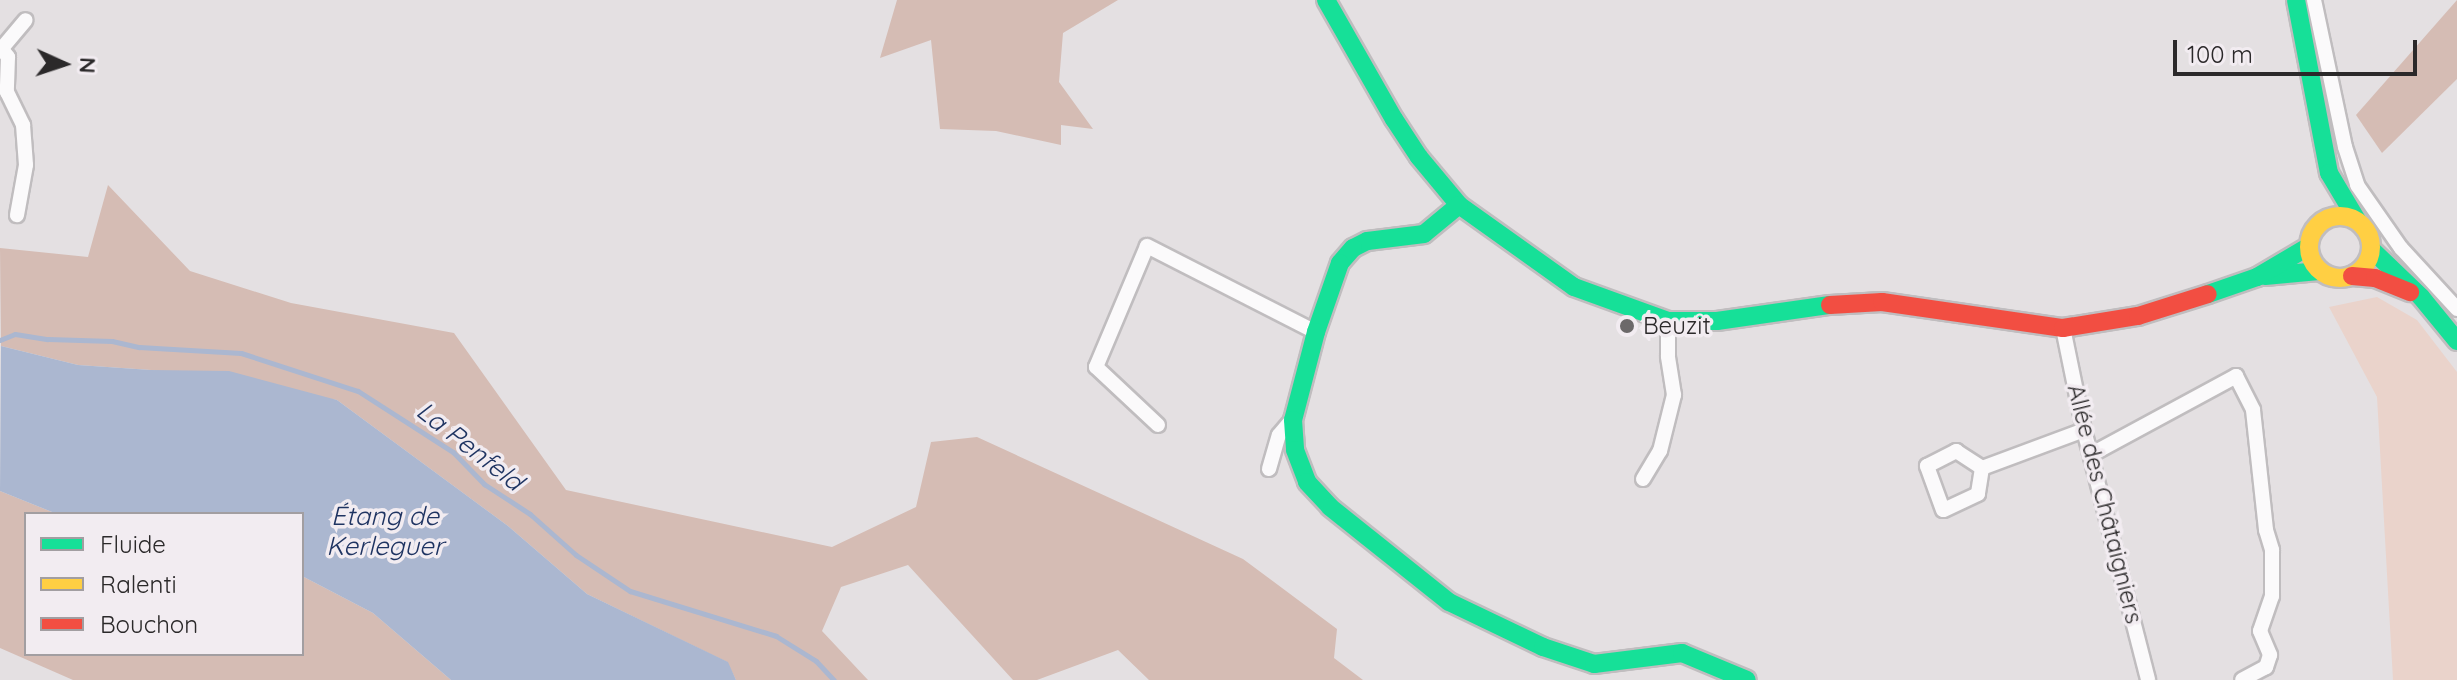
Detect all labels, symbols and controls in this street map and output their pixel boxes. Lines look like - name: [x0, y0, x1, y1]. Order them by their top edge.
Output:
- north arrow: [24, 24, 104, 104]
- scale bar: [2177, 24, 2421, 74]
- text: 100 m: [2187, 39, 2253, 69]
- text: N: [74, 56, 102, 74]
- place label: Beuzit: [1643, 312, 1711, 340]
- marker: Beuzit: [1618, 317, 1636, 335]
- street label: Allée des Châtaigniers: [2061, 381, 2149, 627]
- water label: La Penfeld: [411, 395, 529, 497]
- water label: Étang de Kerleguer: [326, 500, 444, 562]
- legend: [24, 512, 304, 656]
- text: Fluide: [100, 529, 166, 559]
- text: Ralenti: [100, 569, 177, 599]
- text: Bouchon: [100, 609, 198, 639]

